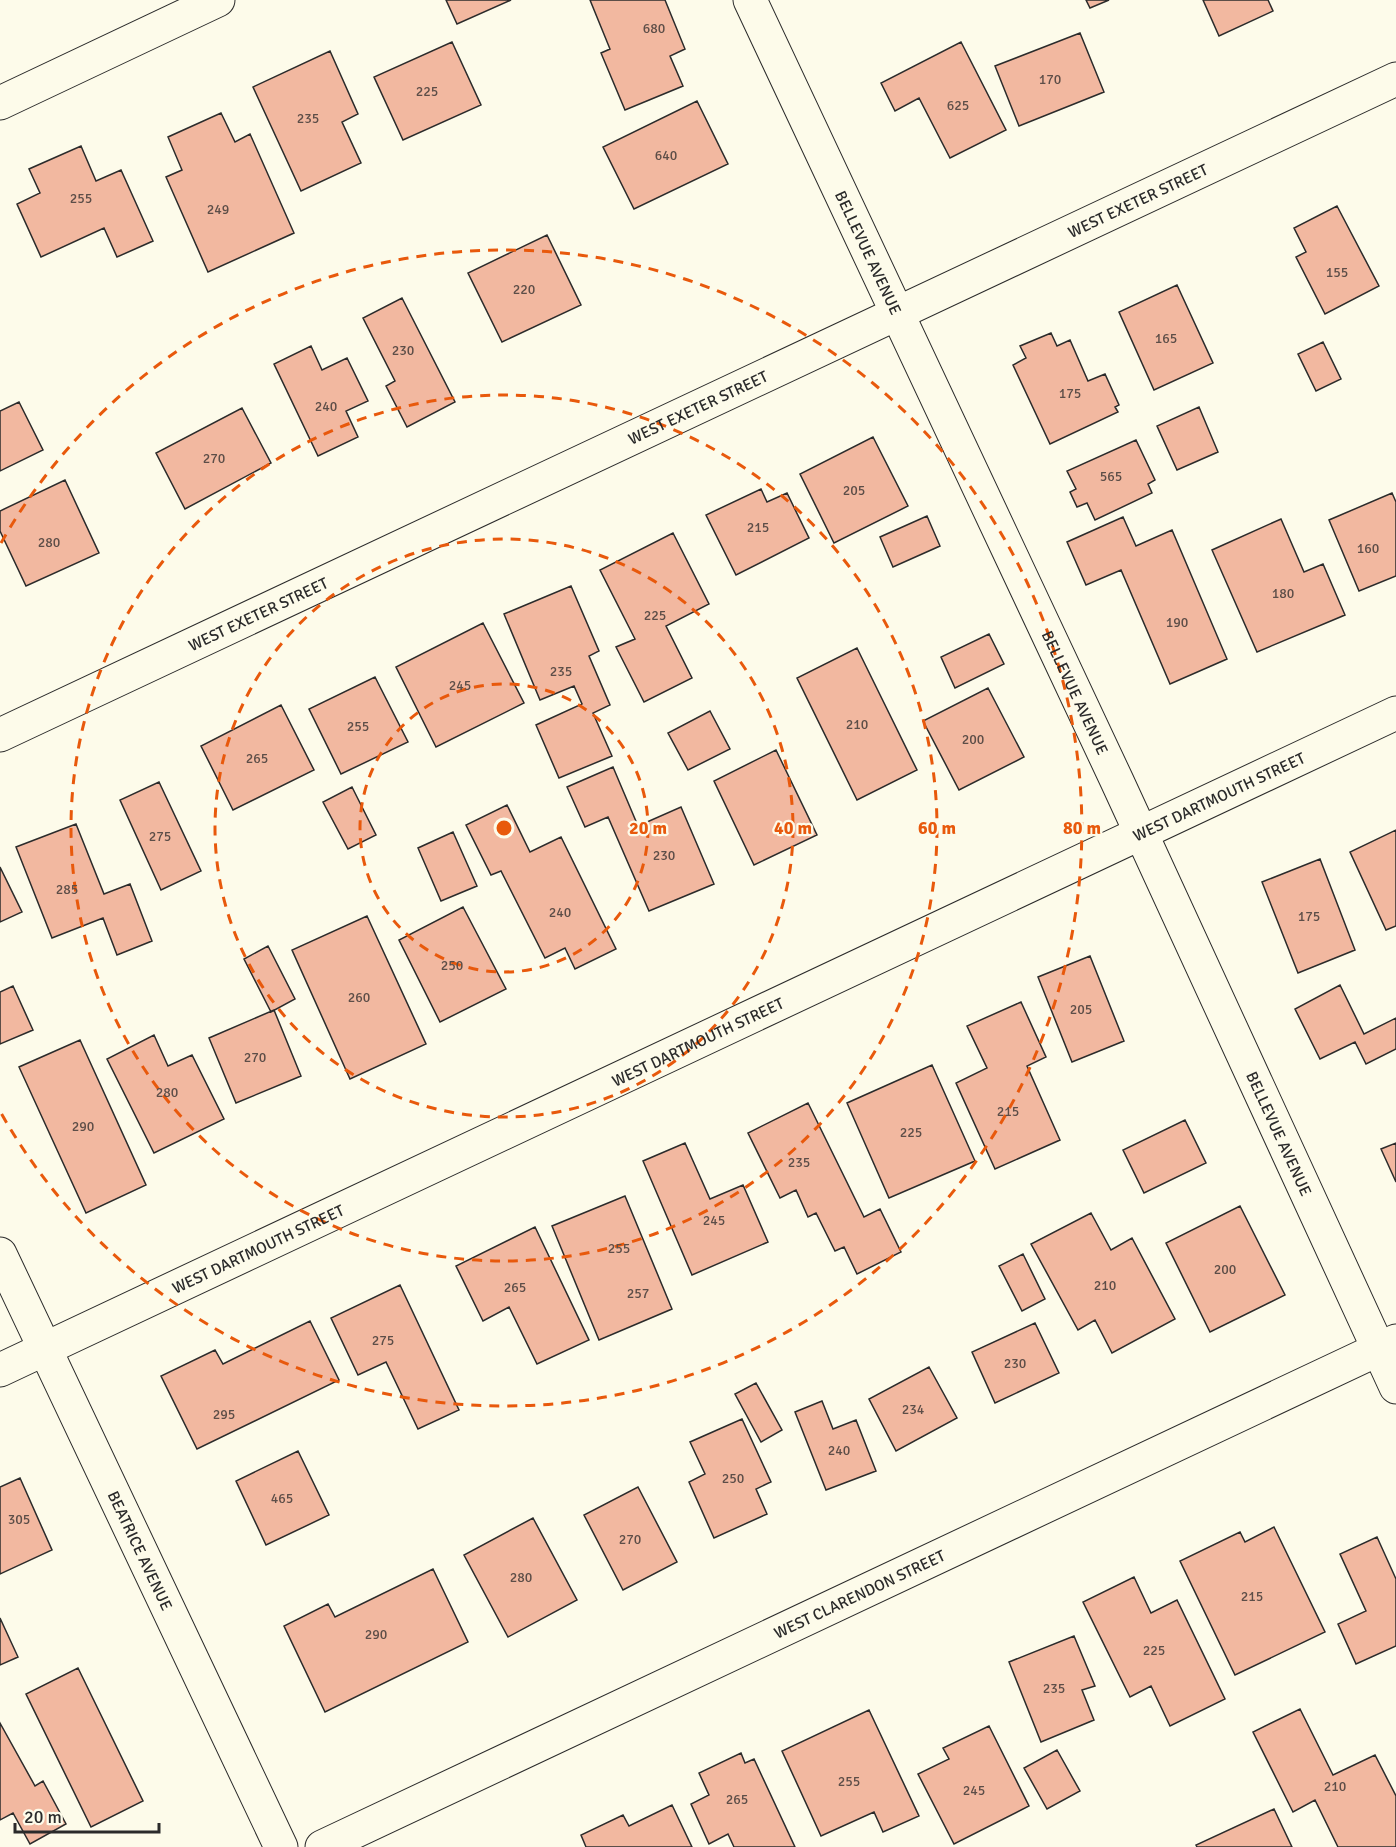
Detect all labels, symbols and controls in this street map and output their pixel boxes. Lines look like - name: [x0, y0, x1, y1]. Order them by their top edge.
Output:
- house number: 680: [643, 20, 665, 37]
- house number: 170: [1039, 71, 1061, 88]
- house number: 225: [416, 83, 438, 100]
- house number: 625: [947, 97, 969, 114]
- house number: 235: [297, 110, 319, 127]
- house number: 640: [655, 147, 677, 164]
- street label: WEST EXETER STREET: [1065, 160, 1211, 243]
- street label: BELLEVUE AVENUE: [830, 188, 905, 318]
- house number: 255: [70, 190, 92, 207]
- house number: 249: [207, 201, 229, 218]
- house number: 155: [1326, 264, 1348, 281]
- house number: 220: [513, 281, 535, 298]
- house number: 165: [1155, 330, 1177, 347]
- house number: 230: [392, 342, 414, 359]
- street label: WEST EXETER STREET: [625, 367, 771, 449]
- house number: 175: [1059, 385, 1081, 402]
- house number: 240: [315, 398, 337, 415]
- house number: 270: [203, 450, 225, 467]
- house number: 565: [1100, 468, 1122, 485]
- house number: 205: [843, 482, 865, 499]
- house number: 215: [747, 519, 769, 536]
- house number: 280: [38, 534, 60, 551]
- house number: 160: [1357, 540, 1379, 557]
- street label: WEST EXETER STREET: [185, 573, 332, 656]
- house number: 180: [1272, 585, 1294, 602]
- house number: 225: [644, 607, 666, 624]
- house number: 190: [1166, 614, 1188, 631]
- street label: BELLEVUE AVENUE: [1037, 628, 1112, 758]
- house number: 235: [550, 663, 572, 680]
- house number: 245: [449, 677, 471, 694]
- house number: 210: [846, 716, 868, 733]
- house number: 255: [347, 718, 369, 735]
- house number: 200: [962, 731, 984, 748]
- street label: WEST DARTMOUTH STREET: [1130, 748, 1309, 846]
- house number: 265: [246, 750, 268, 767]
- text: 20 m: [629, 817, 667, 839]
- text: 40 m: [774, 817, 812, 839]
- text: 60 m: [918, 817, 956, 839]
- text: 80 m: [1063, 817, 1101, 839]
- centre of rings: [494, 818, 514, 838]
- house number: 275: [149, 828, 171, 845]
- house number: 230: [653, 847, 675, 864]
- house number: 285: [56, 881, 78, 898]
- house number: 240: [549, 904, 571, 921]
- house number: 175: [1298, 908, 1320, 925]
- house number: 250: [441, 957, 463, 974]
- house number: 260: [348, 989, 370, 1006]
- street label: WEST DARTMOUTH STREET: [609, 993, 787, 1092]
- house number: 205: [1070, 1001, 1092, 1018]
- house number: 270: [244, 1049, 266, 1066]
- street label: BELLEVUE AVENUE: [1241, 1069, 1316, 1199]
- house number: 280: [156, 1084, 178, 1101]
- house number: 215: [997, 1103, 1019, 1120]
- house number: 290: [72, 1118, 94, 1135]
- house number: 225: [900, 1124, 922, 1141]
- house number: 235: [788, 1154, 810, 1171]
- street label: WEST DARTMOUTH STREET: [169, 1200, 348, 1299]
- house number: 245: [703, 1212, 725, 1229]
- house number: 255: [608, 1240, 630, 1257]
- house number: 200: [1214, 1261, 1236, 1278]
- house number: 210: [1094, 1277, 1116, 1294]
- house number: 265: [504, 1279, 526, 1296]
- house number: 257: [627, 1285, 649, 1302]
- house number: 275: [372, 1332, 394, 1349]
- house number: 230: [1004, 1355, 1026, 1372]
- house number: 234: [902, 1401, 925, 1418]
- house number: 295: [213, 1406, 235, 1423]
- house number: 240: [828, 1442, 850, 1459]
- house number: 250: [722, 1470, 744, 1487]
- street label: BEATRICE AVENUE: [103, 1488, 176, 1614]
- house number: 465: [271, 1490, 293, 1507]
- house number: 305: [8, 1511, 30, 1528]
- house number: 270: [619, 1531, 641, 1548]
- street label: WEST CLARENDON STREET: [771, 1546, 949, 1644]
- house number: 280: [510, 1569, 532, 1586]
- house number: 215: [1241, 1588, 1263, 1605]
- house number: 290: [365, 1626, 387, 1643]
- house number: 225: [1143, 1642, 1165, 1659]
- house number: 235: [1043, 1680, 1065, 1697]
- house number: 255: [838, 1773, 860, 1790]
- house number: 210: [1324, 1778, 1346, 1795]
- house number: 245: [963, 1782, 985, 1799]
- house number: 265: [726, 1791, 748, 1808]
- scale bar: [15, 1796, 159, 1834]
- text: 20 m: [24, 1806, 62, 1828]

